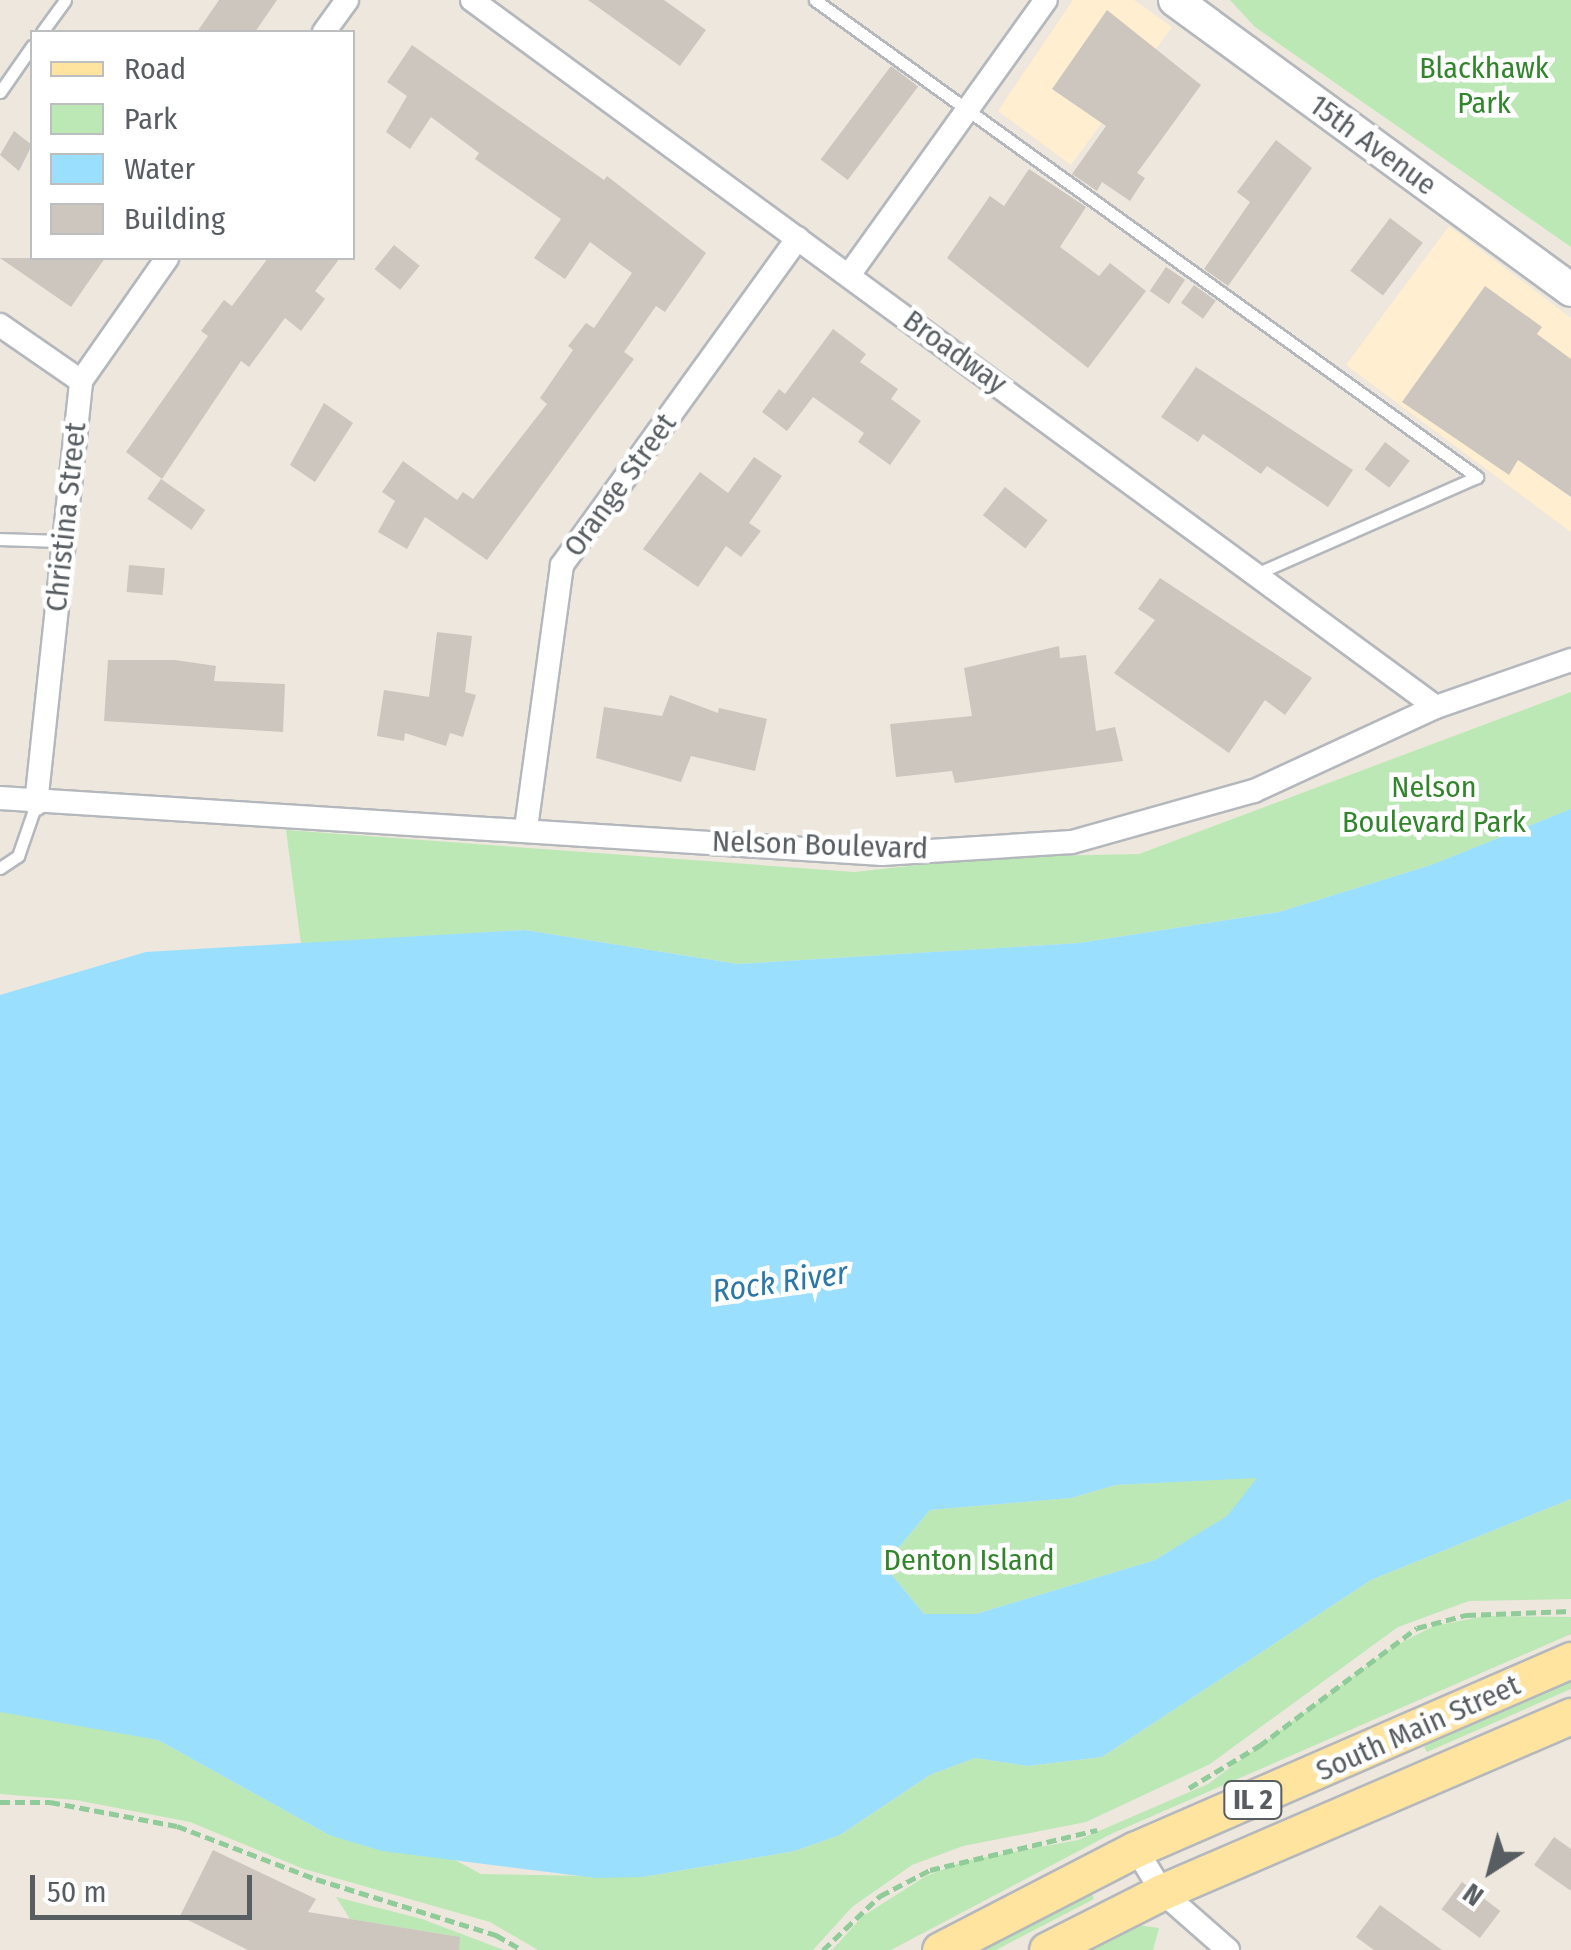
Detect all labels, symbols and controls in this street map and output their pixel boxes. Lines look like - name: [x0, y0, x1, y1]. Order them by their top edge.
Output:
- legend: [30, 30, 355, 260]
- park label: Blackhawk Park: [1419, 50, 1549, 120]
- text: Road: [124, 51, 186, 87]
- street label: 15th Avenue: [1303, 87, 1443, 203]
- text: Park: [124, 101, 177, 137]
- text: Water: [124, 151, 195, 187]
- text: Building: [124, 201, 225, 237]
- street label: Broadway: [896, 302, 1014, 402]
- street label: Orange Street: [556, 406, 684, 564]
- street label: Christina Street: [38, 420, 94, 614]
- park label: Nelson Boulevard Park: [1342, 769, 1526, 840]
- street label: Nelson Boulevard: [711, 823, 929, 867]
- water label: Rock River: [710, 1254, 850, 1310]
- park label: Denton Island: [883, 1542, 1055, 1578]
- street label: South Main Street: [1311, 1667, 1525, 1789]
- road number: IL 2: [1223, 1777, 1283, 1823]
- north arrow: [1441, 1820, 1541, 1920]
- scale bar: [35, 1855, 258, 1917]
- text: 50 m: [47, 1874, 107, 1910]
- text: N: [1457, 1876, 1490, 1913]

